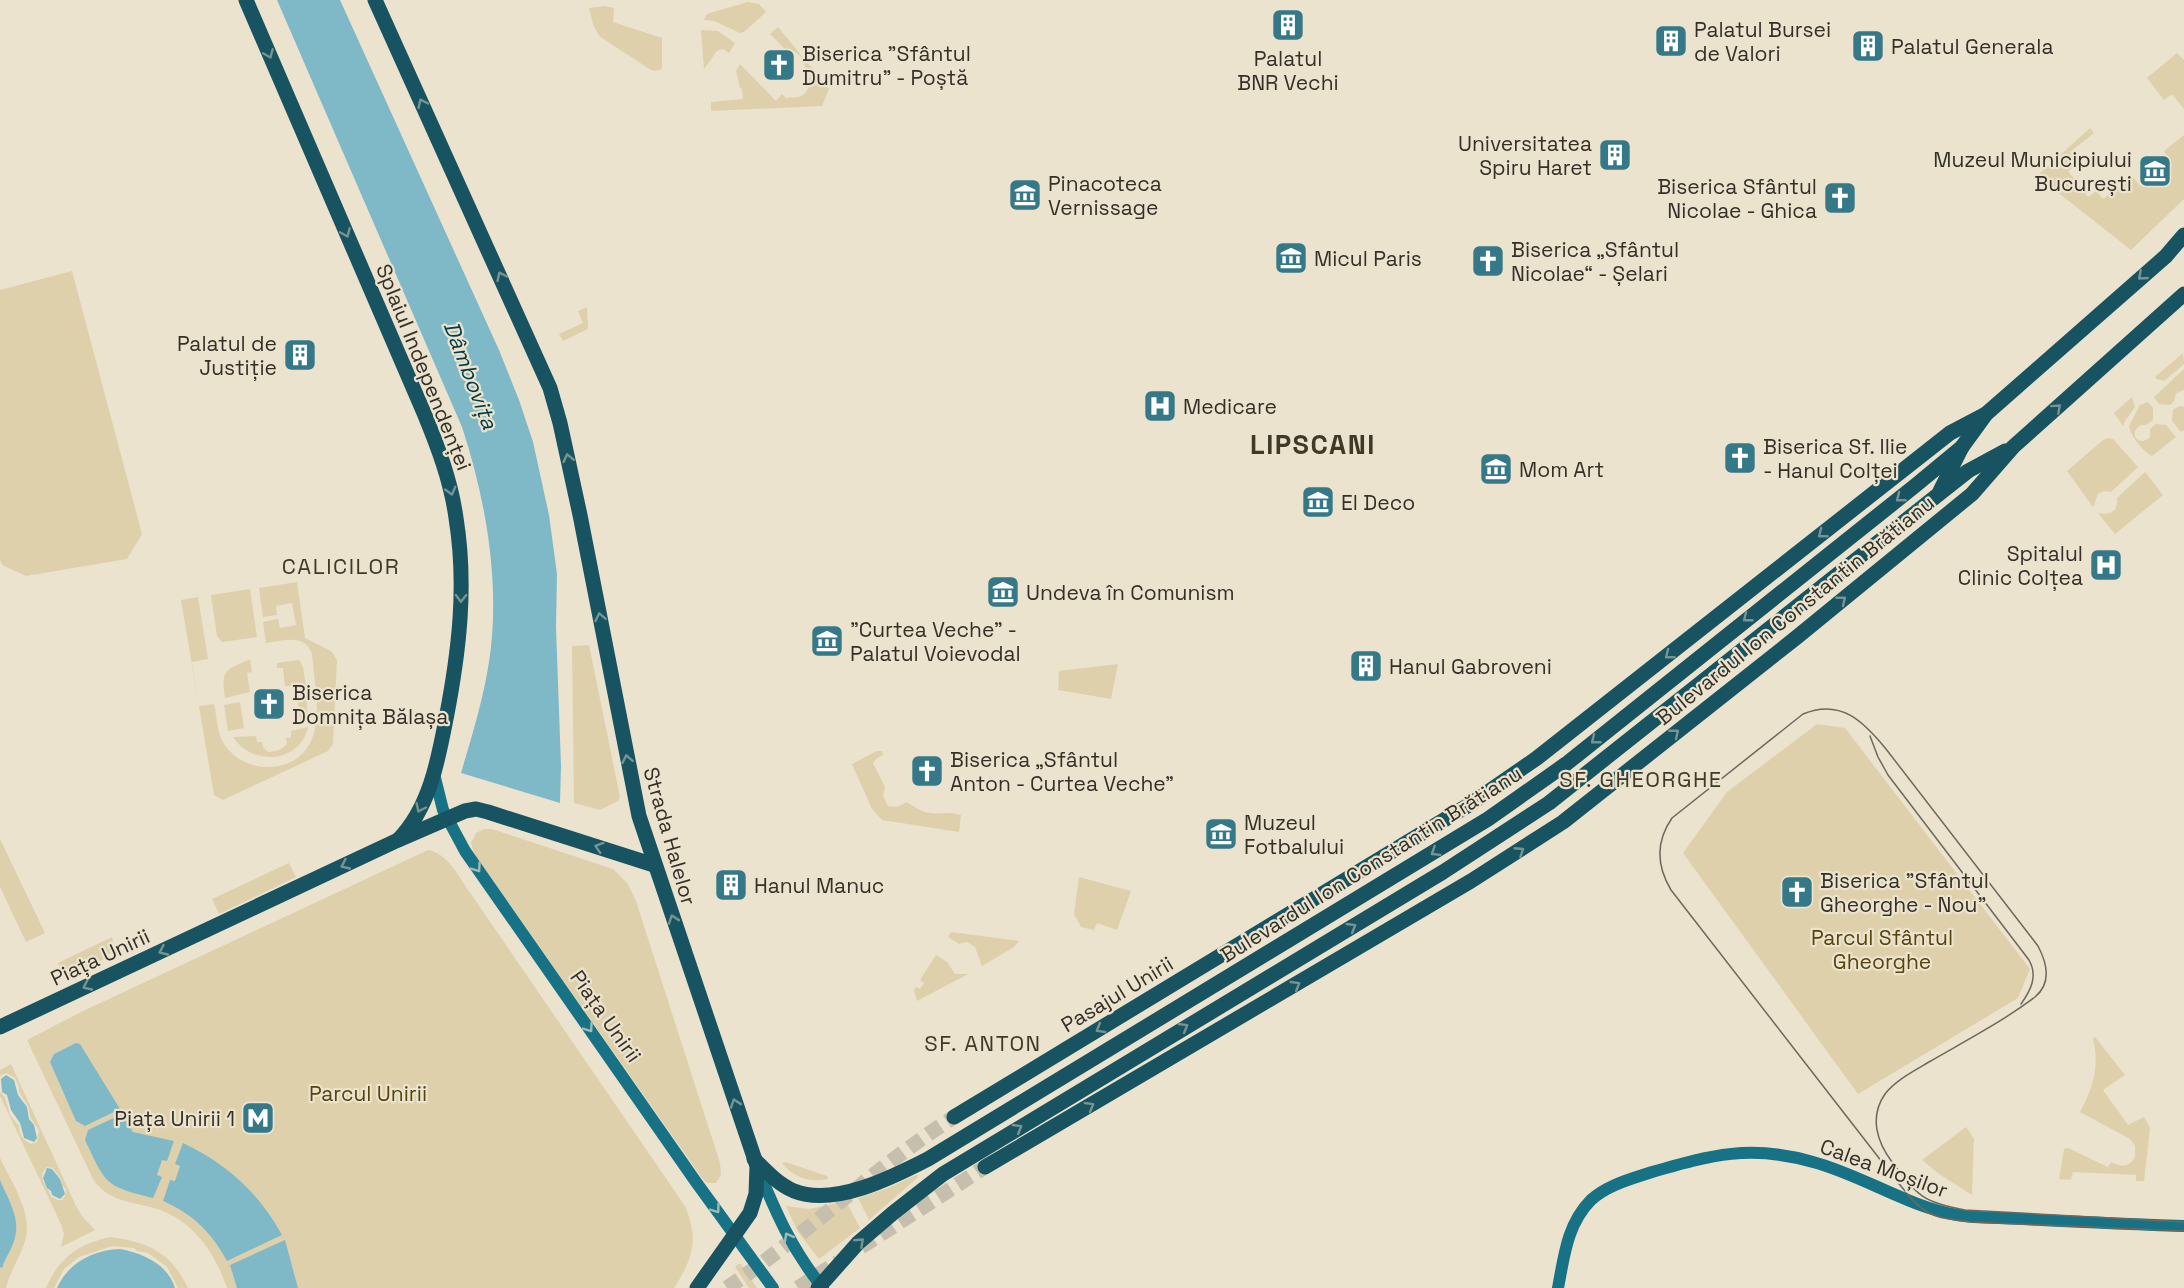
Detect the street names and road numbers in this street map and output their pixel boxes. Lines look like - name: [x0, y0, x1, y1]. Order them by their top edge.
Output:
- street label: Splaiul Independenței: [370, 260, 478, 474]
- street label: Bulevardul Ion Constantin Brătianu: [1650, 489, 1940, 731]
- street label: Bulevardul Ion Constantin Brătianu: [1215, 760, 1527, 968]
- street label: Strada Halelor: [637, 764, 703, 908]
- street label: Piața Unirii: [46, 922, 154, 992]
- street label: Pasajul Unirii: [1056, 950, 1178, 1038]
- street label: Piața Unirii: [564, 965, 648, 1067]
- street label: Calea Moșilor: [1816, 1132, 1952, 1204]

